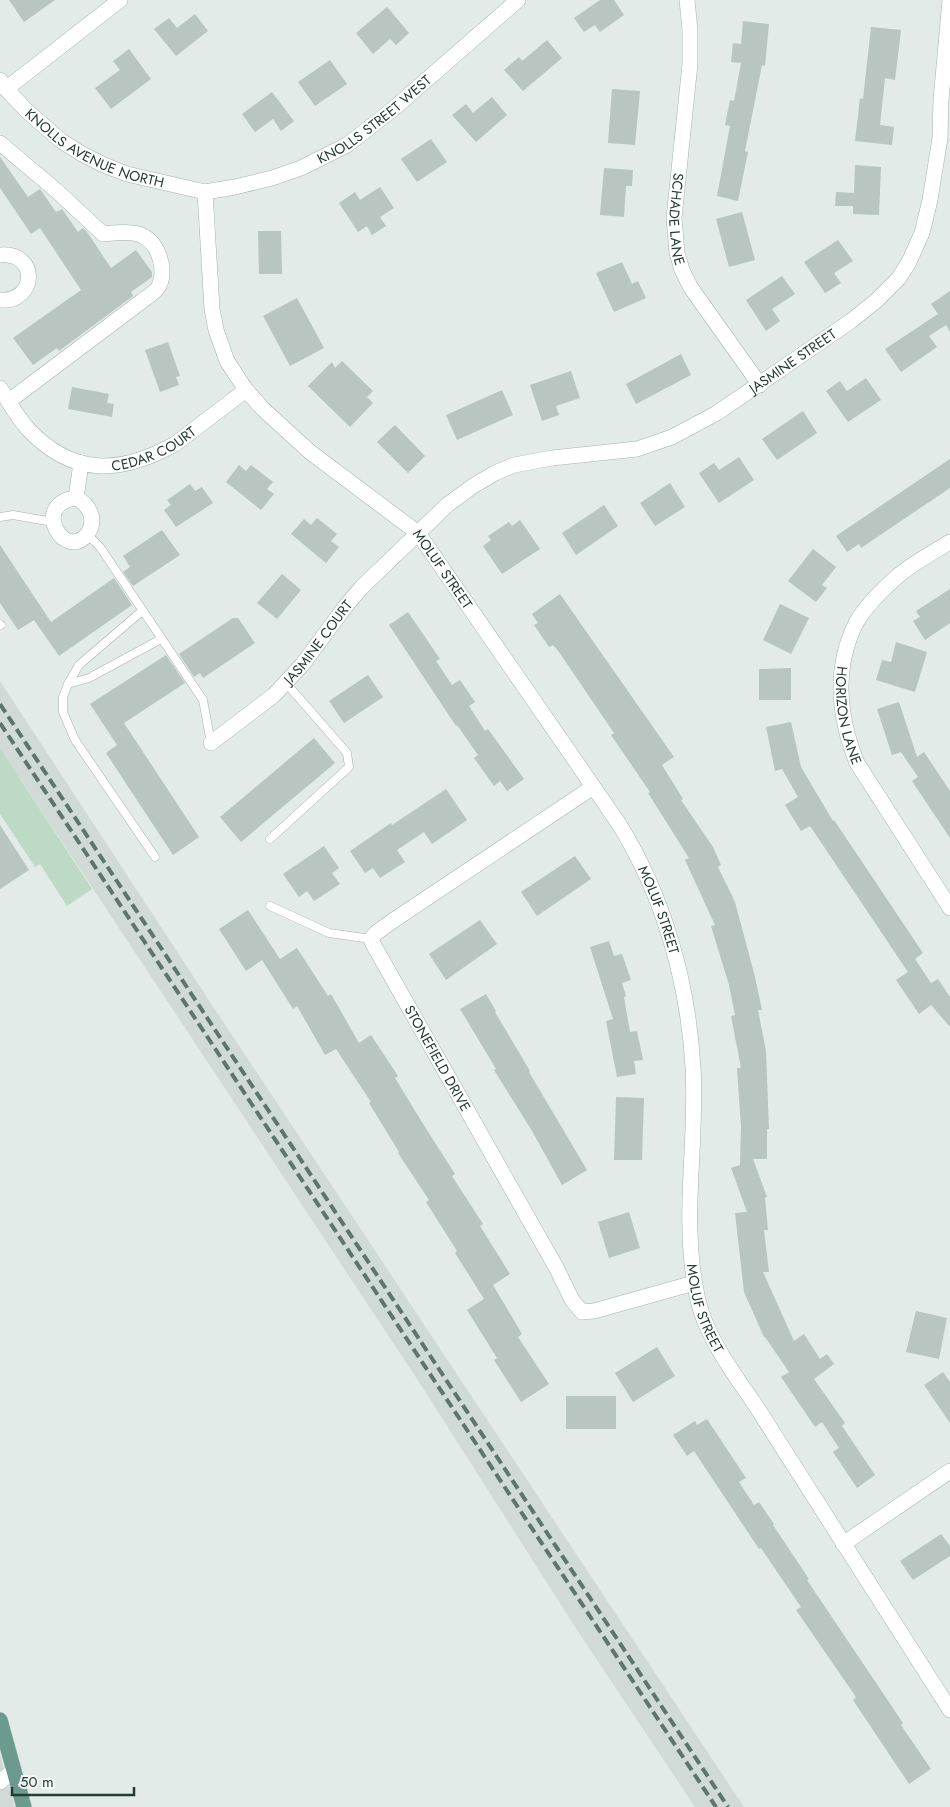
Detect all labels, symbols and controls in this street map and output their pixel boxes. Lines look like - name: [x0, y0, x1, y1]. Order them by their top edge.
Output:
- street label: KNOLLS STREET WEST: [314, 70, 436, 168]
- street label: KNOLLS AVENUE NORTH: [21, 104, 166, 192]
- street label: SCHADE LANE: [664, 172, 690, 267]
- street label: JASMINE STREET: [743, 324, 841, 399]
- street label: CEDAR COURT: [110, 421, 200, 476]
- street label: MOLUF STREET: [408, 525, 478, 613]
- street label: JASMINE COURT: [278, 595, 357, 690]
- street label: HORIZON LANE: [831, 665, 867, 768]
- street label: MOLUF STREET: [633, 862, 684, 957]
- street label: STONEFIELD DRIVE: [400, 1001, 476, 1115]
- street label: MOLUF STREET: [682, 1263, 729, 1357]
- scale bar: [12, 1764, 135, 1796]
- text: 50 m: [20, 1771, 54, 1793]

